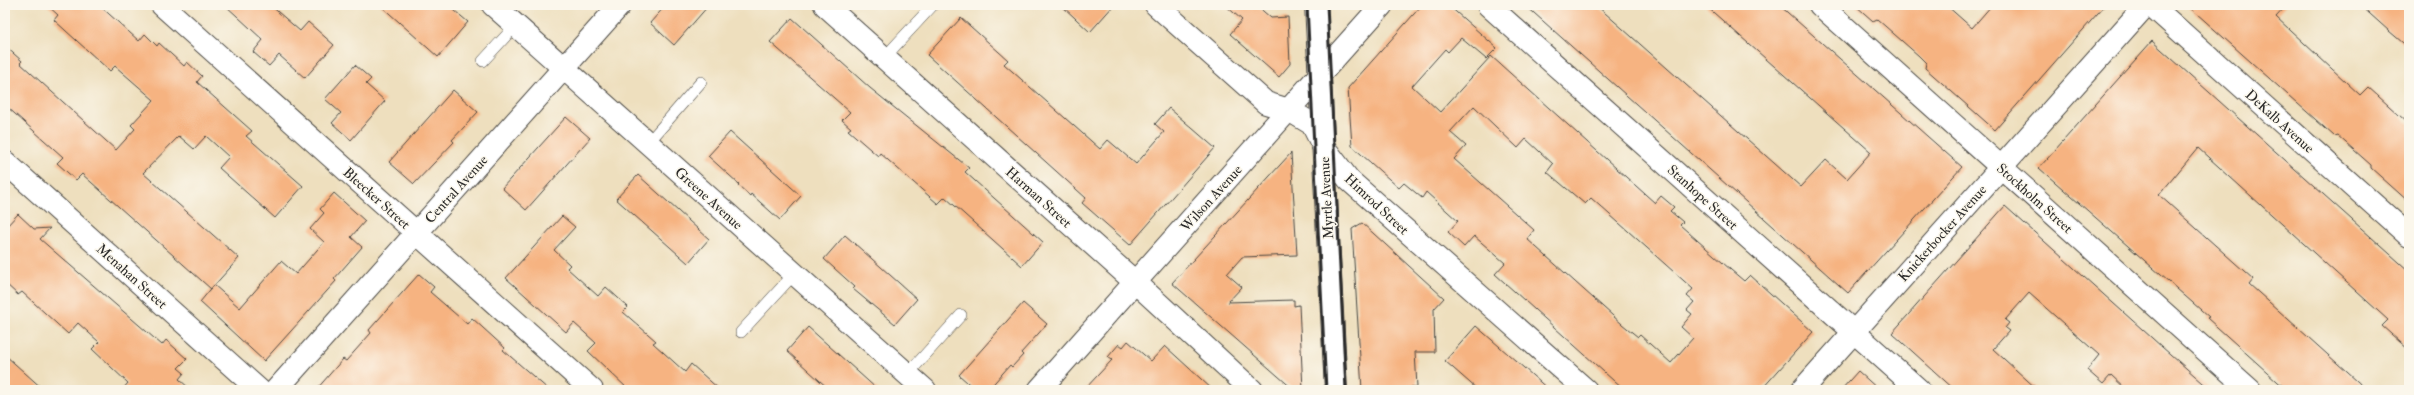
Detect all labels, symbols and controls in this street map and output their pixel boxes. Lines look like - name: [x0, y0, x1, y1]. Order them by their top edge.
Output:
- street label: DeKalb Avenue: [2242, 86, 2318, 157]
- street label: Central Avenue: [421, 152, 491, 227]
- street label: Myrtle Avenue: [1316, 156, 1338, 239]
- street label: Stockholm Street: [1993, 160, 2077, 237]
- street label: Wilson Avenue: [1176, 161, 1246, 236]
- street label: Stanhope Street: [1663, 161, 1742, 235]
- street label: Harman Street: [1002, 163, 1076, 232]
- street label: Bleecker Street: [340, 164, 414, 233]
- street label: Greene Avenue: [671, 164, 746, 233]
- street label: Himrod Street: [1341, 170, 1413, 239]
- street label: Knickerbocker Avenue: [1895, 181, 1990, 285]
- street label: Menahan Street: [93, 240, 171, 313]

